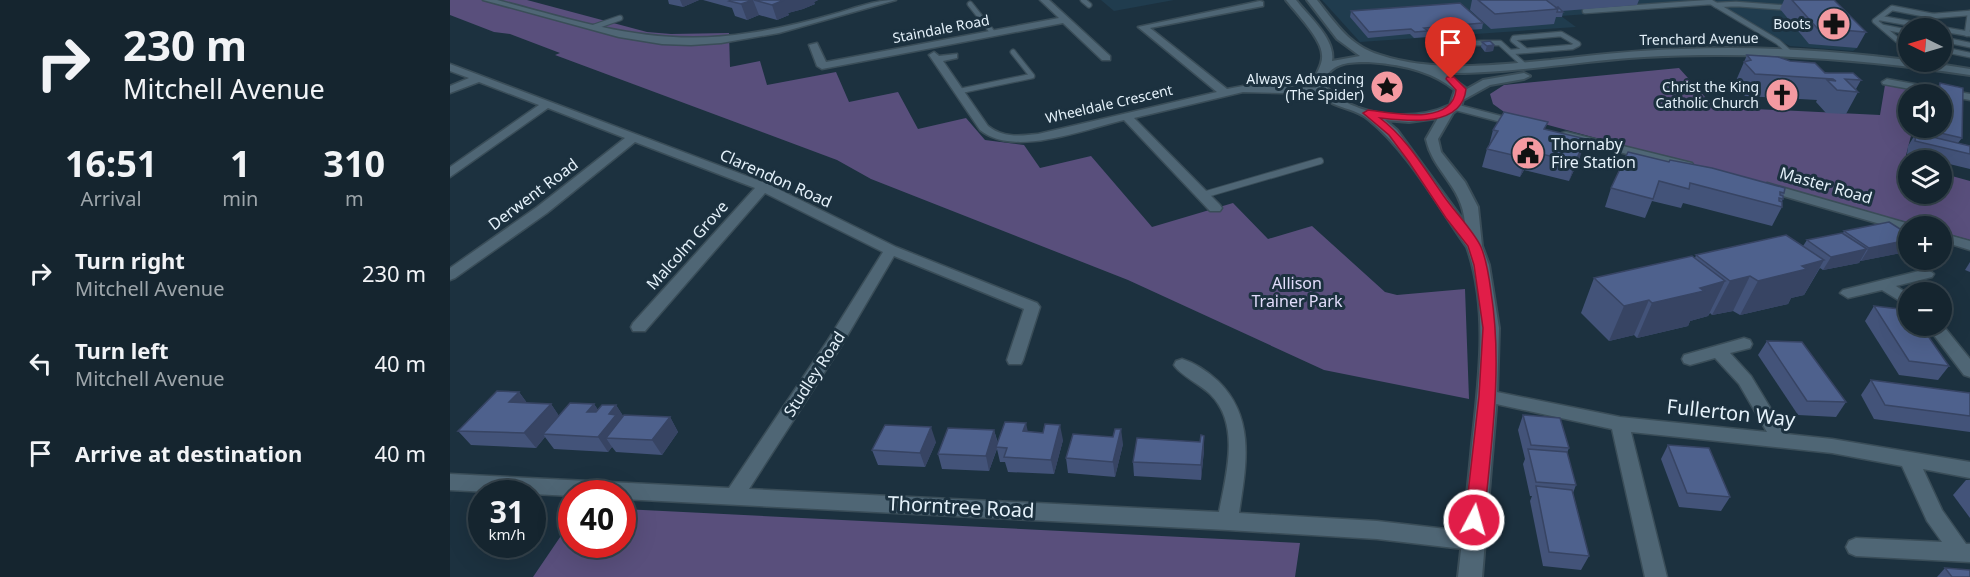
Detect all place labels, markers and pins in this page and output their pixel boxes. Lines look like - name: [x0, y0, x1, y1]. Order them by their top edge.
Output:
- pharmacy icon: Boots: [1816, 6, 1852, 42]
- place label: Boots: [1773, 14, 1811, 33]
- pin: [1425, 17, 1476, 79]
- place label: Always Advancing (The Spider): [1246, 69, 1364, 104]
- place icon: Always Advancing (The Spider): [1369, 69, 1405, 105]
- place label: Christ the King Catholic Church: [1656, 77, 1759, 112]
- church icon: Christ the King Catholic Church: [1764, 77, 1800, 113]
- place label: Thornaby Fire Station: [1551, 133, 1636, 173]
- public building icon: Thornaby Fire Station: [1510, 135, 1546, 171]

